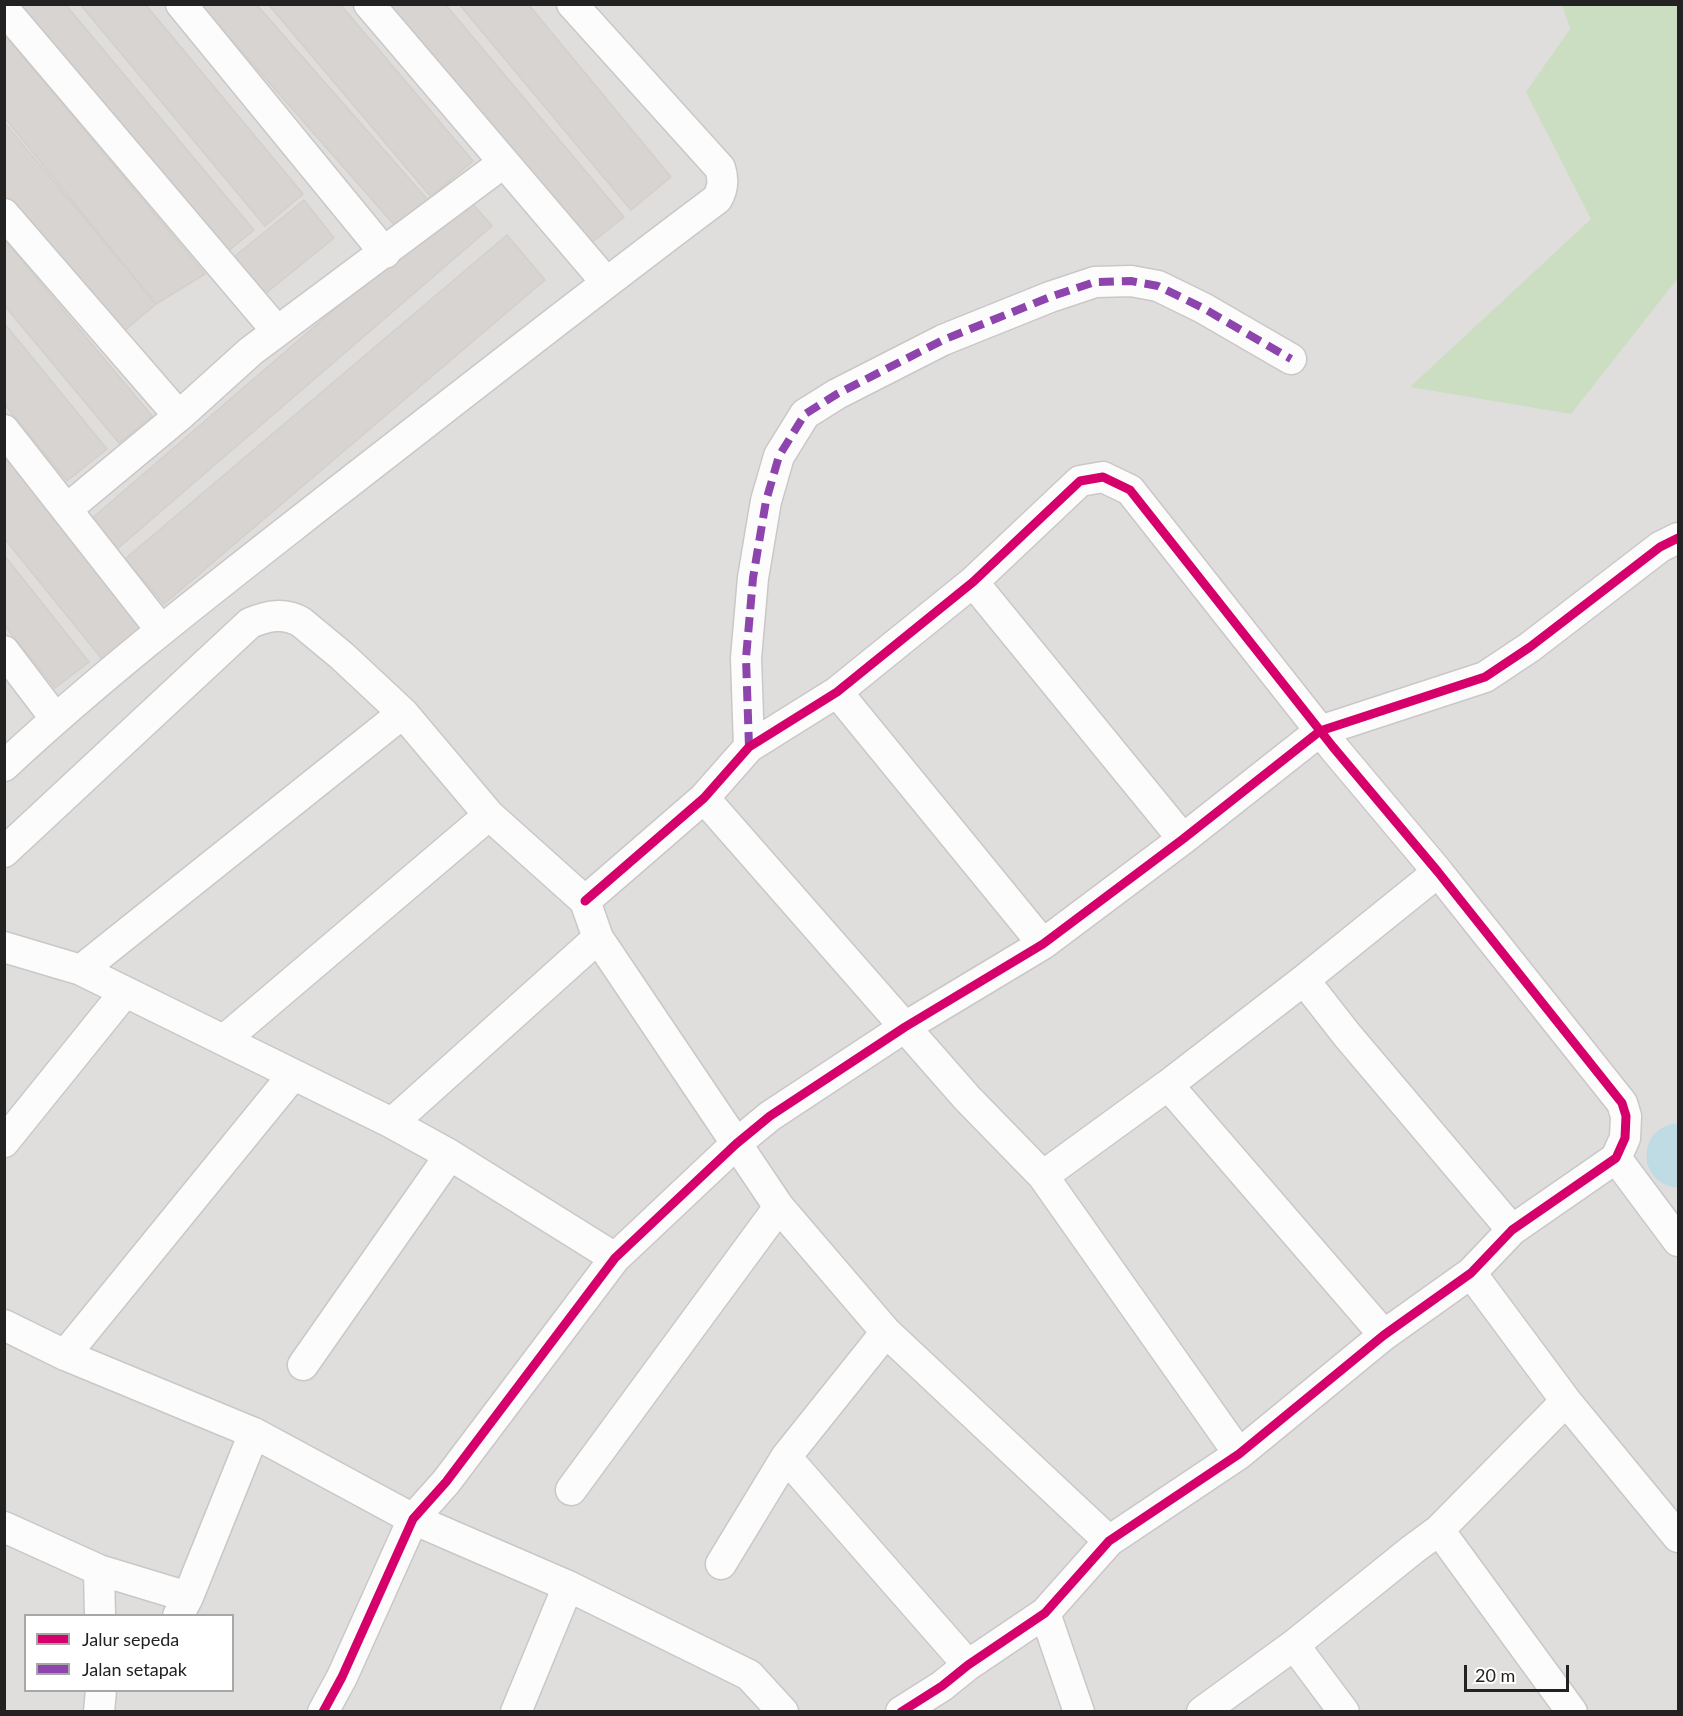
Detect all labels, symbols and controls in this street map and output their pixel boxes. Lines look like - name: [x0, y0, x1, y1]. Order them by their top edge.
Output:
- legend: [24, 1614, 234, 1692]
- text: Jalur sepeda: [82, 1628, 179, 1650]
- scale bar: [1467, 1653, 1572, 1691]
- text: Jalan setapak: [82, 1658, 187, 1680]
- text: 20 m: [1475, 1664, 1515, 1686]

